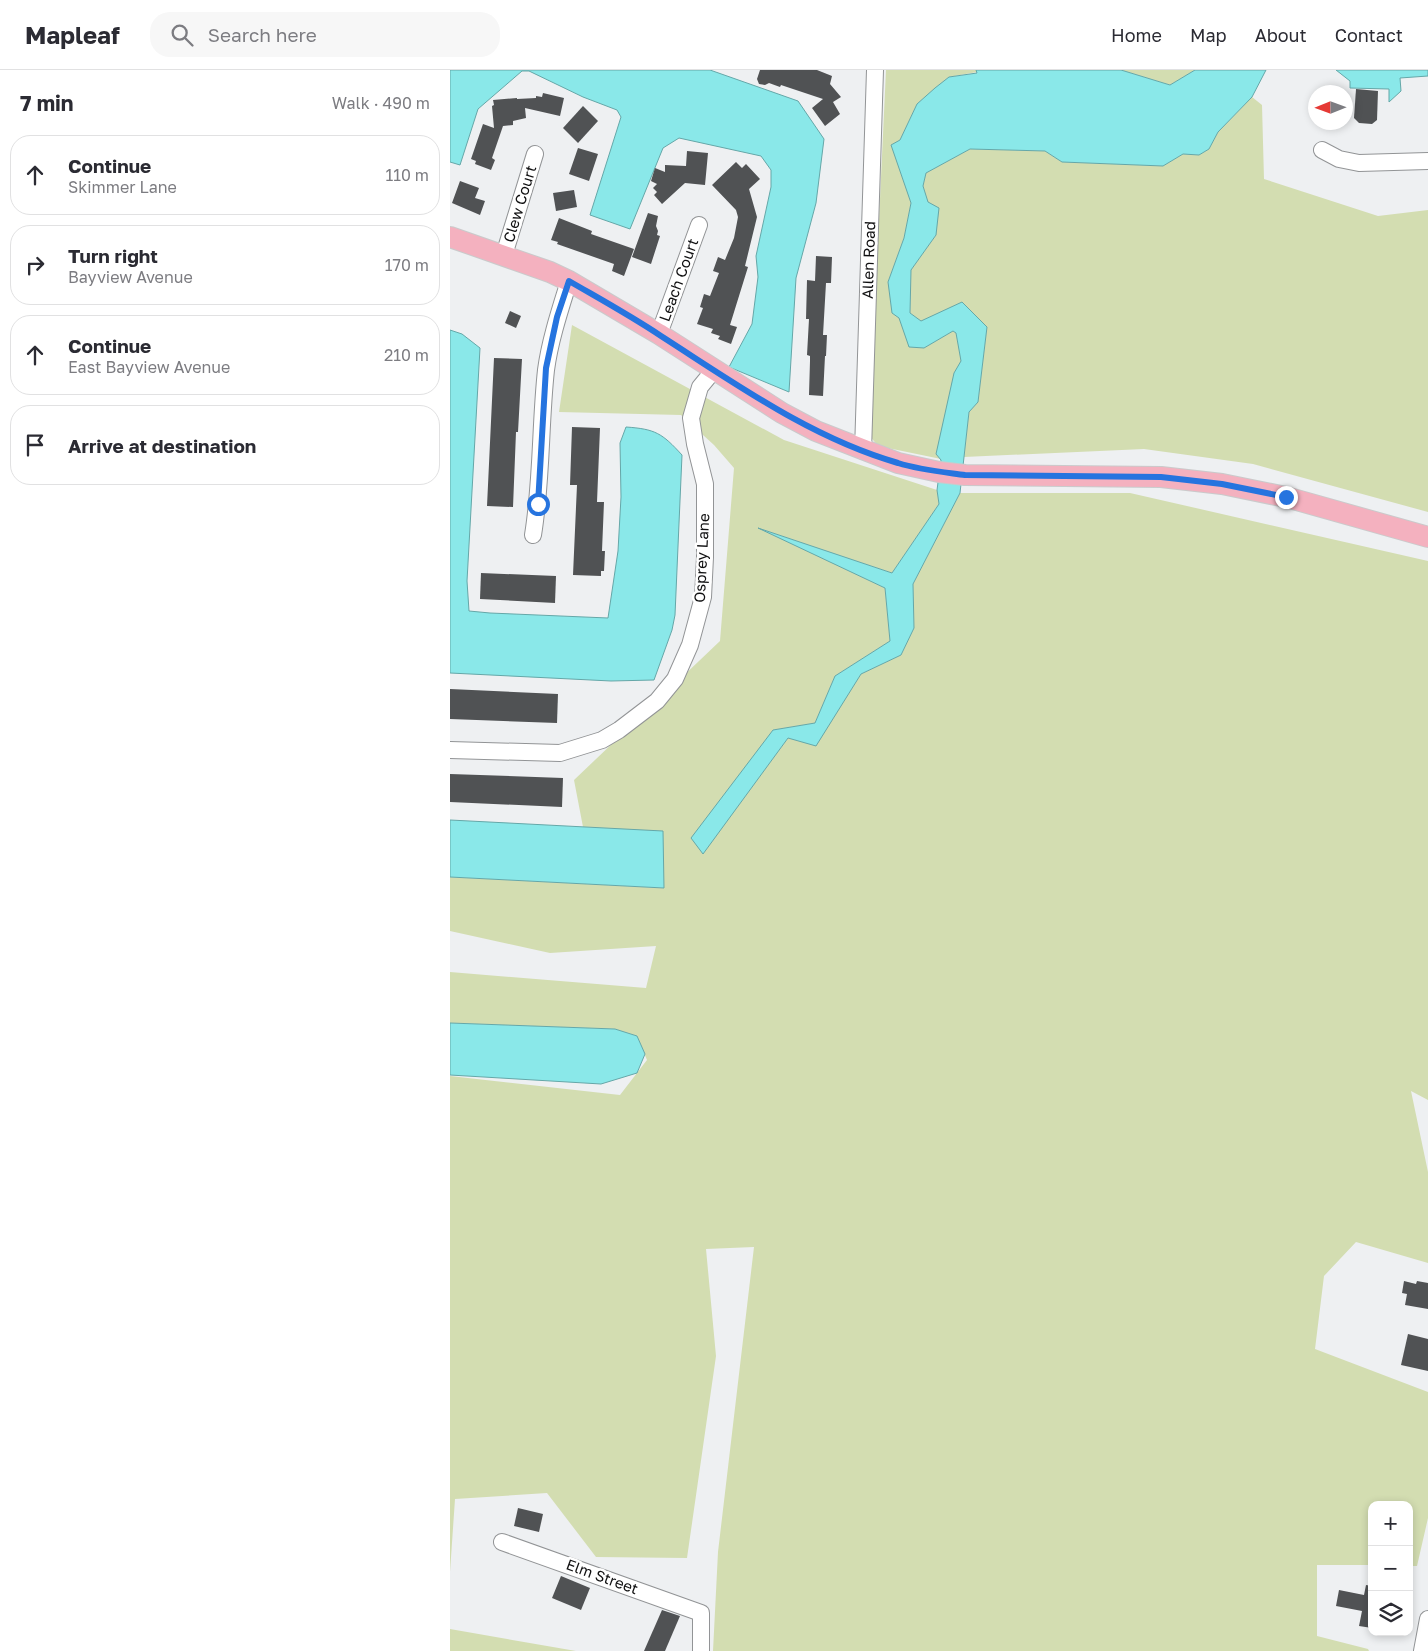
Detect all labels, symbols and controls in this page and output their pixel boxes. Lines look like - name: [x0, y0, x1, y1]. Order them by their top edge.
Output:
- search box: [150, 12, 500, 57]
- text: Mapleaf: [25, 20, 120, 49]
- icon: search: [168, 21, 196, 49]
- text: Search here: [208, 23, 317, 46]
- text: Home: [1111, 24, 1162, 46]
- text: Map: [1190, 24, 1227, 46]
- text: About: [1255, 24, 1307, 46]
- text: Contact: [1335, 24, 1403, 46]
- north arrow: [1308, 85, 1353, 130]
- text: 7 min: [20, 90, 74, 116]
- text: Walk · 490 m: [332, 93, 430, 113]
- text: Continue: [68, 154, 151, 177]
- icon: ahead: [21, 161, 49, 189]
- street label: Clew Court: [499, 163, 539, 244]
- text: 110 m: [385, 165, 429, 185]
- text: Skimmer Lane: [68, 177, 177, 197]
- street label: Allen Road: [858, 221, 878, 299]
- street label: Leach Court: [655, 236, 701, 324]
- text: Turn right: [68, 244, 158, 267]
- icon: right: [21, 251, 49, 279]
- text: 170 m: [385, 255, 429, 275]
- text: Bayview Avenue: [68, 267, 193, 287]
- text: Continue: [68, 334, 151, 357]
- icon: ahead: [21, 341, 49, 369]
- text: 210 m: [384, 345, 429, 365]
- text: East Bayview Avenue: [68, 357, 230, 377]
- icon: arrive: [21, 431, 49, 459]
- text: Arrive at destination: [68, 434, 256, 457]
- route end: [1275, 486, 1298, 509]
- route start: [527, 493, 550, 516]
- street label: Osprey Lane: [690, 512, 712, 603]
- map controls: [1368, 1501, 1413, 1636]
- button: +: [1368, 1501, 1413, 1546]
- button: −: [1368, 1546, 1413, 1591]
- street label: Elm Street: [564, 1555, 641, 1597]
- button: layers: [1368, 1591, 1413, 1636]

